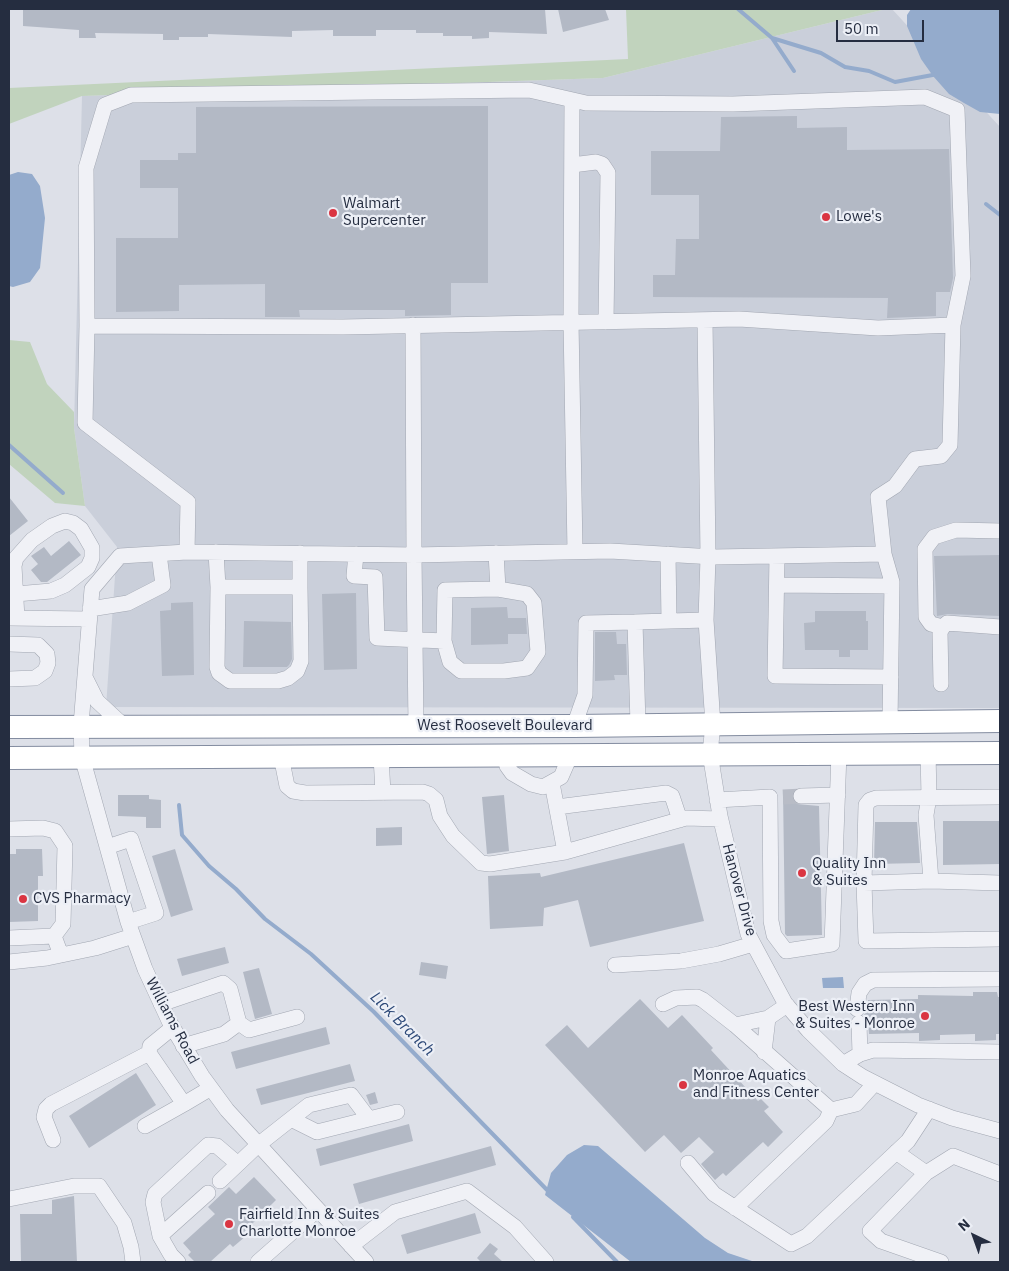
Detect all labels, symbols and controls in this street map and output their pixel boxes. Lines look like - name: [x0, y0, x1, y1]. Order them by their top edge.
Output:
- scale bar: [839, 10, 926, 42]
- text: 50 m: [844, 19, 879, 38]
- place label: Walmart Supercenter: [343, 195, 426, 230]
- marker: Walmart Supercenter: [327, 207, 339, 219]
- place label: Lowe's: [836, 208, 882, 226]
- marker: Lowe's: [820, 211, 832, 223]
- street label: West Roosevelt Boulevard: [417, 717, 593, 735]
- street label: Hanover Drive: [718, 842, 760, 938]
- place label: Quality Inn & Suites: [812, 855, 886, 890]
- marker: Quality Inn & Suites: [796, 867, 808, 879]
- place label: CVS Pharmacy: [33, 890, 131, 908]
- marker: CVS Pharmacy: [17, 893, 29, 905]
- street label: Williams Road: [142, 975, 202, 1067]
- water label: Lick Branch: [366, 988, 438, 1060]
- place label: Best Western Inn & Suites - Monroe: [795, 998, 915, 1033]
- marker: Best Western Inn & Suites - Monroe: [919, 1010, 931, 1022]
- place label: Monroe Aquatics and Fitness Center: [693, 1067, 819, 1102]
- marker: Monroe Aquatics and Fitness Center: [677, 1079, 689, 1091]
- place label: Fairfield Inn & Suites Charlotte Monroe: [239, 1206, 379, 1241]
- north arrow: [949, 1211, 999, 1261]
- text: N: [954, 1215, 974, 1235]
- marker: Fairfield Inn & Suites Charlotte Monroe: [223, 1218, 235, 1230]

